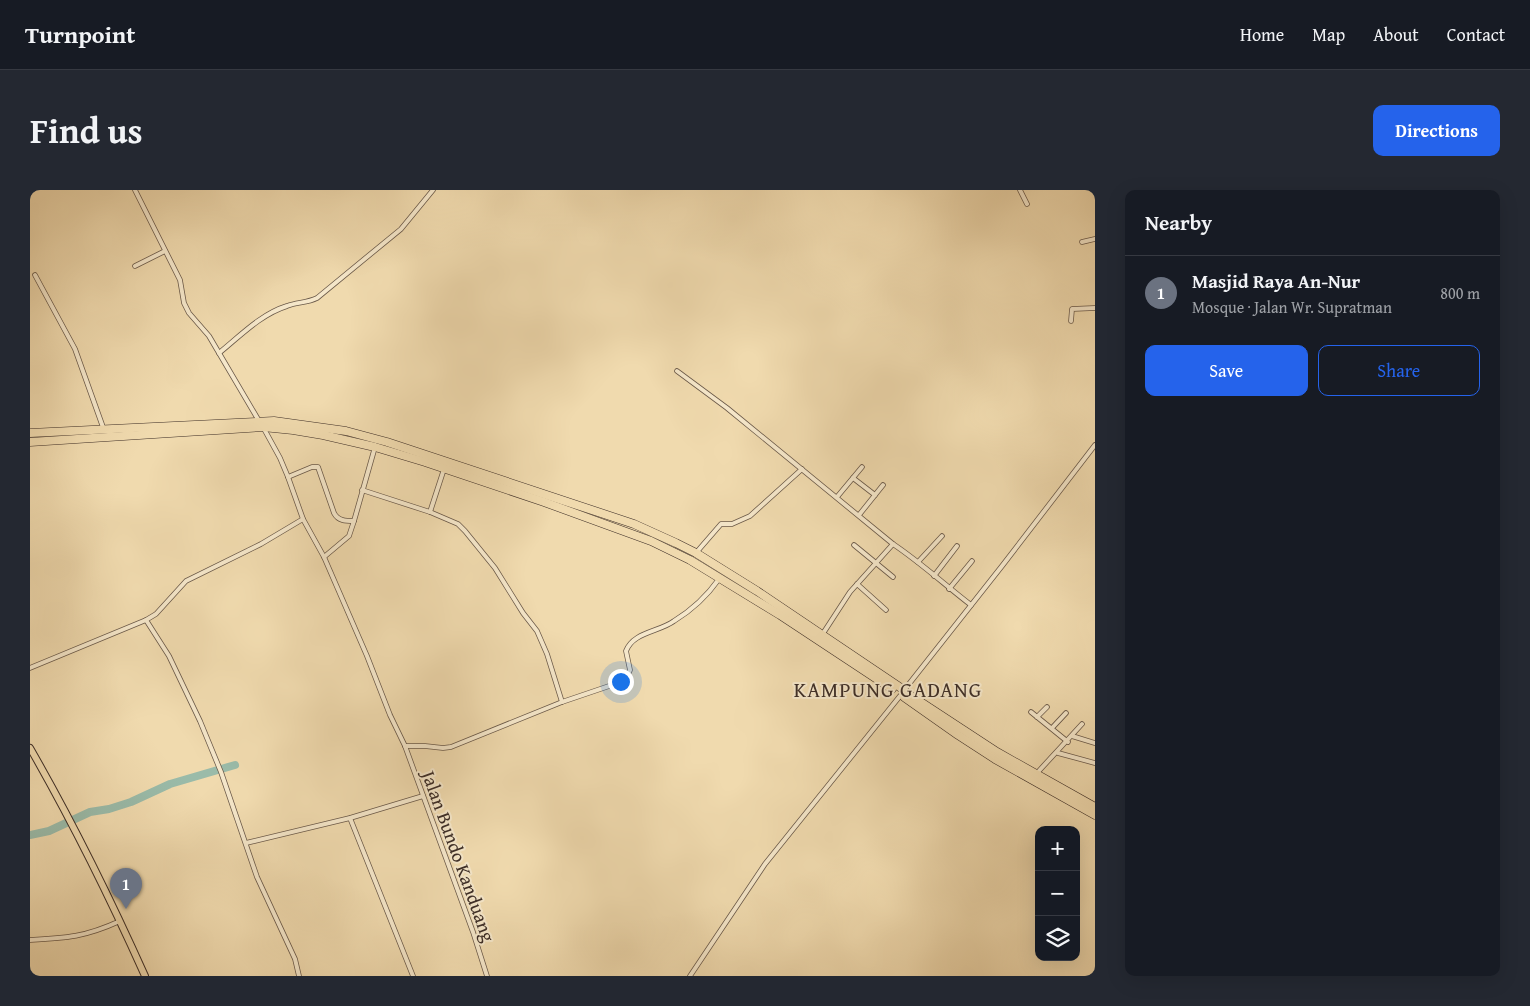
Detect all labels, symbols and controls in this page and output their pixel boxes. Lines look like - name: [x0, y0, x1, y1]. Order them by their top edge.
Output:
- text: Turnpoint: [25, 17, 135, 52]
- text: Home: [1240, 21, 1284, 48]
- text: Map: [1312, 21, 1345, 48]
- text: About: [1373, 21, 1419, 48]
- text: Contact: [1447, 21, 1505, 48]
- text: Find us: [30, 105, 143, 156]
- button: Directions: [1373, 105, 1500, 156]
- text: Nearby: [1145, 207, 1212, 238]
- text: Masjid Raya An-Nur: [1192, 267, 1360, 295]
- text: 1: [1157, 281, 1165, 305]
- text: 800 m: [1440, 281, 1480, 305]
- text: Mosque · Jalan Wr. Supratman: [1192, 295, 1392, 319]
- button: Save: [1145, 345, 1308, 396]
- button: Share: [1318, 345, 1480, 396]
- your location: [608, 669, 634, 695]
- district label: KAMPUNG GADANG: [794, 674, 982, 705]
- street label: Jalan Bundo Kanduang: [414, 765, 503, 946]
- map controls: [1035, 826, 1080, 961]
- button: +: [1035, 826, 1080, 871]
- pin: 1: [110, 868, 142, 909]
- button: −: [1035, 871, 1080, 916]
- button: layers: [1035, 916, 1080, 961]

